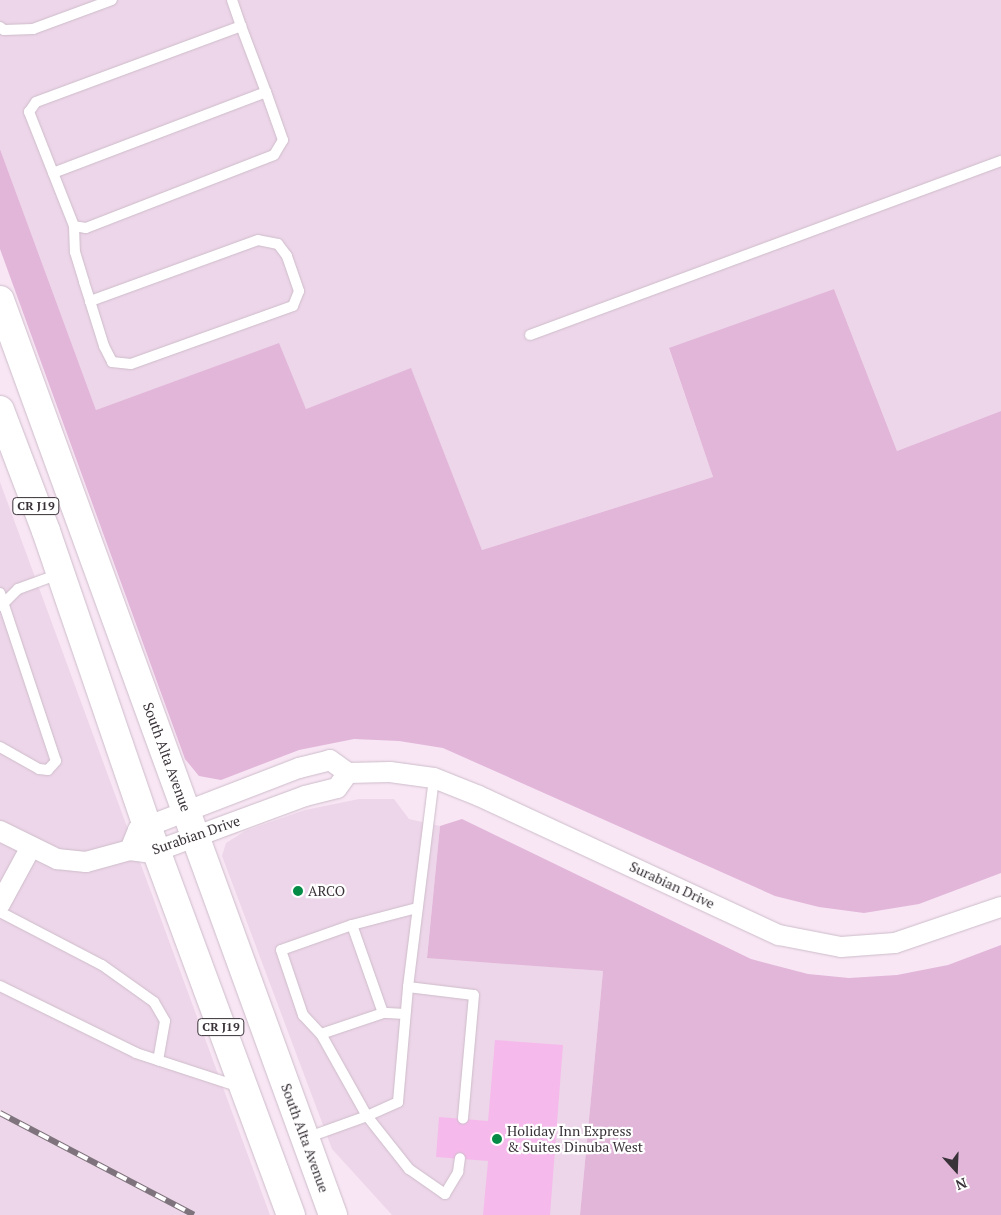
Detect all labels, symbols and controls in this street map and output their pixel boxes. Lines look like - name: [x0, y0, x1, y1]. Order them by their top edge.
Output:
- road number: CR J19: [12, 496, 60, 516]
- street label: South Alta Avenue: [139, 700, 195, 814]
- street label: Surabian Drive: [150, 812, 242, 858]
- street label: Surabian Drive: [627, 858, 717, 912]
- place label: ARCO: [308, 883, 345, 899]
- marker: ARCO: [292, 885, 304, 897]
- road number: CR J19: [197, 1018, 245, 1036]
- street label: South Alta Avenue: [277, 1081, 333, 1195]
- place label: Holiday Inn Express & Suites Dinuba West: [507, 1123, 643, 1156]
- marker: Holiday Inn Express & Suites Dinuba West: [491, 1133, 503, 1145]
- north arrow: [931, 1145, 981, 1195]
- text: N: [953, 1174, 970, 1195]

